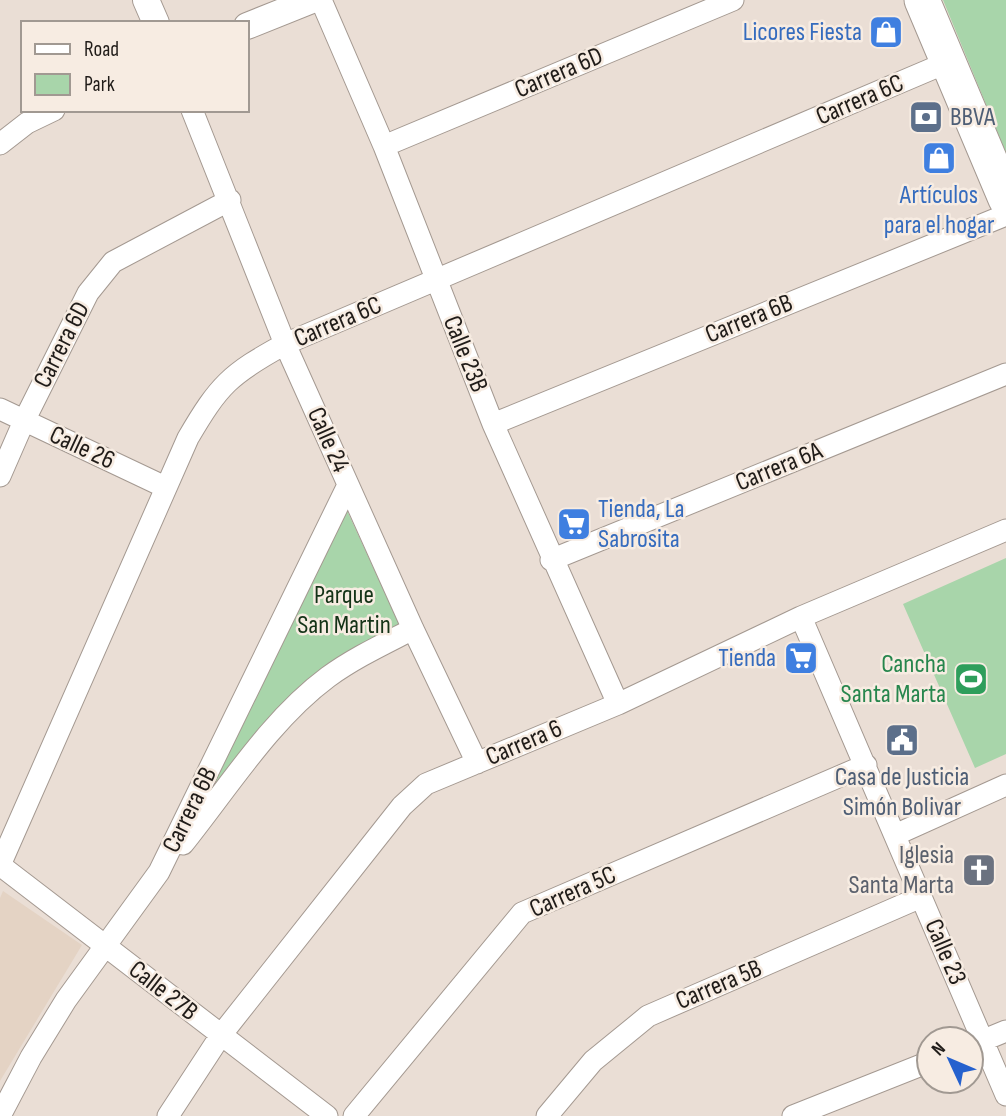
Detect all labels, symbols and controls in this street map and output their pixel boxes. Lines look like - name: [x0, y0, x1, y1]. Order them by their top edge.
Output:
- shop icon: Licores Fiesta: [867, 13, 905, 51]
- place label: Licores Fiesta: [743, 17, 862, 48]
- legend: [21, 21, 248, 112]
- text: Road: [84, 37, 119, 62]
- street label: Carrera 6D: [510, 41, 608, 105]
- street label: Carrera 6C: [811, 68, 909, 132]
- text: Park: [84, 72, 115, 97]
- bank icon: BBVA: [907, 98, 945, 136]
- place label: BBVA: [950, 102, 996, 133]
- shop icon: Artículos para el hogar: [920, 139, 958, 177]
- place label: Artículos para el hogar: [884, 180, 995, 241]
- street label: Carrera 6B: [701, 288, 797, 350]
- street label: Carrera 6C: [289, 290, 387, 354]
- street label: Carrera 6D: [27, 297, 97, 393]
- street label: Calle 23B: [436, 311, 494, 397]
- street label: Calle 24: [300, 403, 356, 477]
- street label: Calle 26: [44, 419, 120, 477]
- street label: Carrera 6A: [731, 435, 828, 498]
- place label: Tienda, La Sabrosita: [598, 494, 685, 555]
- supermarket icon: Tienda, La Sabrosita: [555, 505, 593, 543]
- park label: Parque San Martin: [297, 580, 391, 641]
- supermarket icon: Tienda: [782, 639, 820, 677]
- place label: Tienda: [718, 643, 776, 674]
- place label: Cancha Santa Marta: [841, 649, 946, 710]
- sports icon: Cancha Santa Marta: [952, 660, 990, 698]
- street label: Carrera 6: [481, 713, 567, 773]
- public building icon: Casa de Justicia Simón Bolivar: [883, 721, 921, 759]
- street label: Carrera 6B: [156, 762, 224, 858]
- place label: Casa de Justicia Simón Bolivar: [835, 762, 969, 823]
- place label: Iglesia Santa Marta: [849, 840, 954, 901]
- church icon: Iglesia Santa Marta: [960, 851, 998, 889]
- street label: Carrera 5C: [525, 859, 621, 925]
- street label: Calle 23: [917, 915, 973, 989]
- street label: Carrera 5B: [671, 953, 767, 1017]
- street label: Calle 27B: [122, 954, 204, 1028]
- north arrow: [915, 1025, 985, 1095]
- text: N: [927, 1038, 951, 1061]

